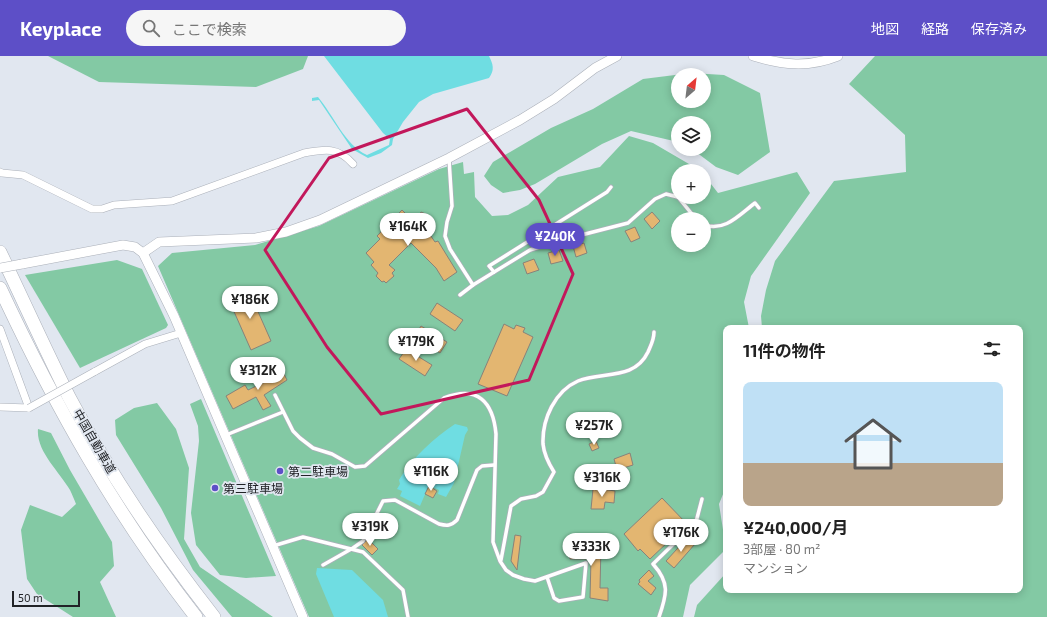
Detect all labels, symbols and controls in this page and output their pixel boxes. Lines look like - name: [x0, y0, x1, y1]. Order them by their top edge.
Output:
- search box: [126, 10, 406, 46]
- text: Keyplace: [20, 17, 102, 40]
- icon: search: [140, 17, 162, 39]
- text: ここで検索: [172, 20, 247, 38]
- text: 地図: [871, 20, 899, 37]
- text: 経路: [921, 20, 949, 37]
- text: 保存済み: [971, 20, 1027, 37]
- north arrow: [671, 68, 711, 108]
- map controls: [671, 68, 711, 252]
- button: layers: [671, 116, 711, 156]
- button: +: [671, 164, 711, 204]
- button: −: [671, 212, 711, 252]
- pin: ¥164K: [380, 213, 436, 247]
- text: ¥164K: [389, 218, 427, 234]
- pin: ¥240K: [527, 223, 583, 257]
- text: ¥240K: [535, 228, 575, 244]
- pin: ¥186K: [222, 286, 278, 320]
- text: ¥186K: [231, 291, 269, 307]
- pin: ¥179K: [388, 328, 444, 362]
- text: ¥179K: [397, 333, 435, 349]
- icon: filters: [981, 338, 1003, 360]
- text: 11件の物件: [743, 340, 826, 360]
- pin: ¥312K: [230, 357, 286, 391]
- text: ¥312K: [239, 362, 277, 378]
- street label: 中国自動車道: [71, 406, 119, 476]
- icon: home: [837, 408, 909, 480]
- pin: ¥257K: [566, 412, 622, 446]
- text: ¥257K: [575, 417, 613, 433]
- pin: ¥116K: [403, 458, 459, 492]
- text: ¥116K: [413, 463, 449, 479]
- place label: 第二駐車場: [288, 464, 348, 478]
- pin: ¥316K: [574, 464, 630, 498]
- marker: 第二駐車場: [275, 466, 285, 476]
- text: ¥316K: [583, 469, 621, 485]
- place label: 第三駐車場: [223, 481, 283, 495]
- marker: 第三駐車場: [210, 483, 220, 493]
- pin: ¥319K: [342, 513, 398, 547]
- text: ¥240,000/月: [743, 517, 848, 537]
- text: ¥319K: [351, 518, 389, 534]
- pin: ¥176K: [653, 519, 709, 553]
- text: ¥176K: [662, 524, 700, 540]
- pin: ¥333K: [563, 533, 619, 567]
- text: ¥333K: [572, 538, 611, 554]
- text: 3部屋 · 80 m²: [743, 541, 821, 557]
- text: マンション: [743, 560, 808, 576]
- scale bar: [12, 589, 80, 608]
- text: 50 m: [18, 591, 43, 604]

